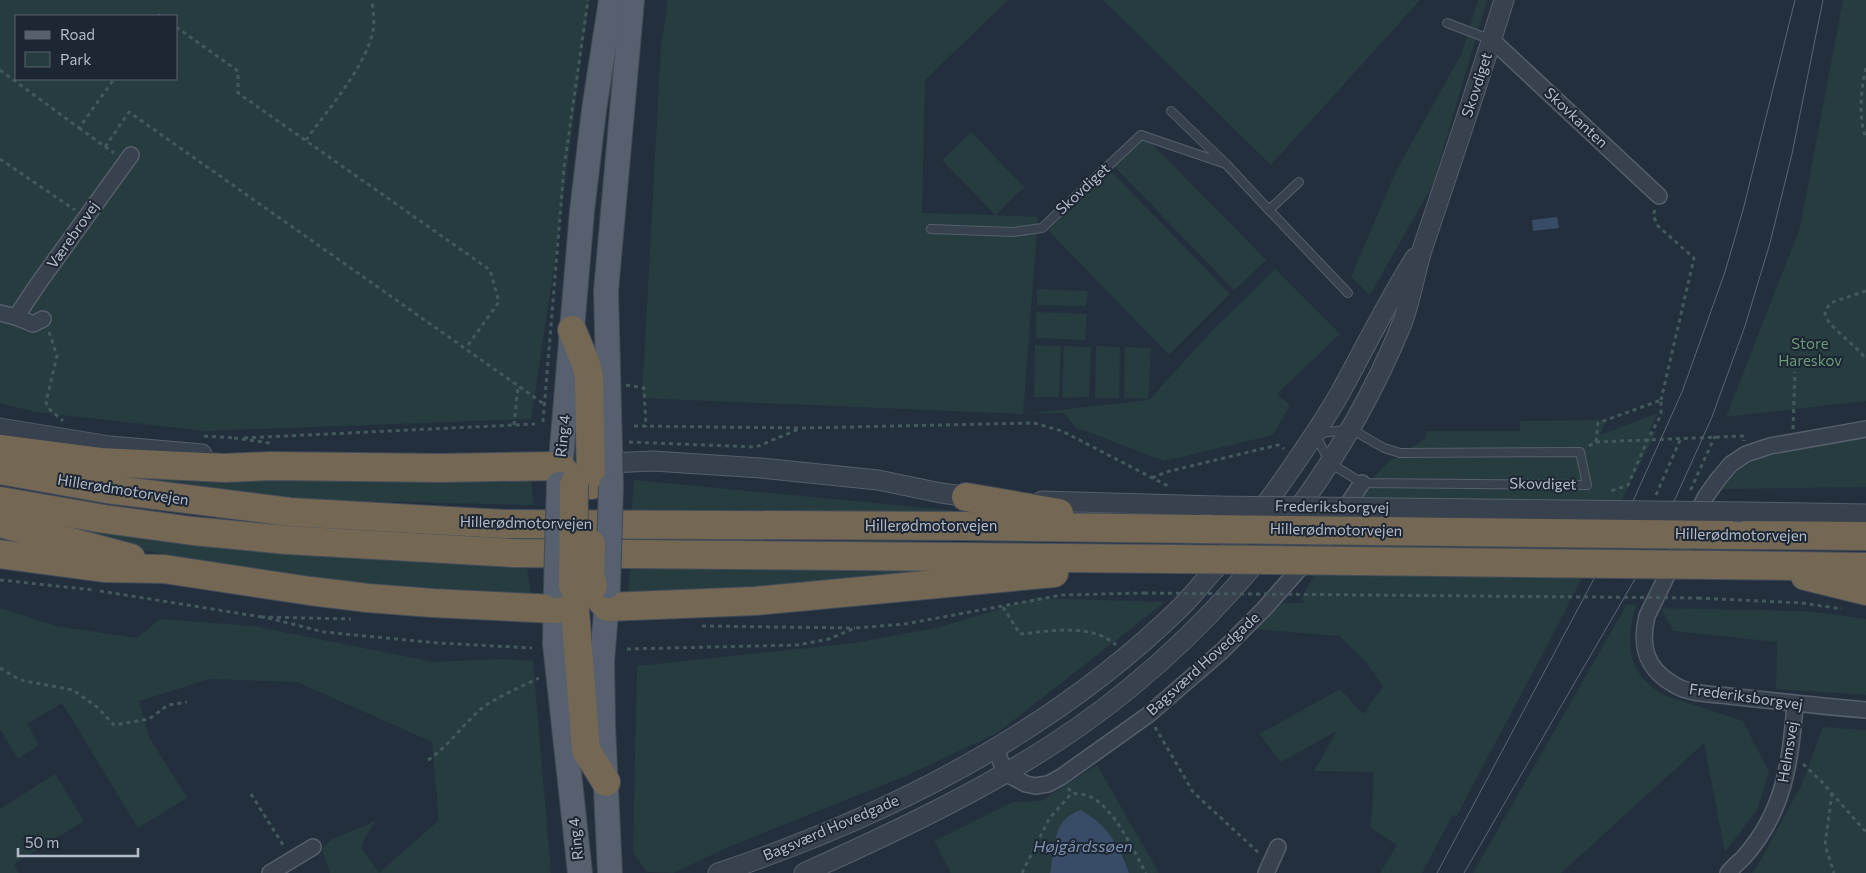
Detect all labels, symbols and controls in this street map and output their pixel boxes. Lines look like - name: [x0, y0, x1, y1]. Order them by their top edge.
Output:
- legend: [15, 15, 178, 80]
- text: Road: [60, 25, 95, 43]
- text: Park: [60, 50, 91, 68]
- street label: Skovdiget: [1457, 50, 1495, 119]
- street label: Skovkanten: [1541, 83, 1612, 151]
- street label: Skovdiget: [1052, 159, 1113, 218]
- street label: Værebrovej: [42, 197, 102, 271]
- park label: Store Hareskov: [1778, 334, 1842, 369]
- street label: Ring 4: [551, 414, 573, 458]
- street label: Hillerødmotorvejen: [56, 470, 190, 508]
- street label: Skovdiget: [1509, 473, 1577, 493]
- street label: Frederiksborgvej: [1275, 496, 1389, 516]
- street label: Hillerødmotorvejen: [460, 512, 592, 532]
- street label: Hillerødmotorvejen: [865, 516, 997, 534]
- street label: Hillerødmotorvejen: [1270, 519, 1402, 539]
- street label: Hillerødmotorvejen: [1675, 524, 1807, 544]
- street label: Bagsværd Hovedgade: [1142, 608, 1263, 719]
- street label: Frederiksborgvej: [1688, 679, 1804, 713]
- street label: Helmsvej: [1773, 720, 1801, 784]
- street label: Bagsværd Hovedgade: [760, 790, 901, 864]
- street label: Ring 4: [564, 817, 586, 861]
- scale bar: [18, 826, 138, 858]
- text: 50 m: [25, 833, 59, 851]
- water label: Højgårdssøen: [1033, 836, 1133, 855]

